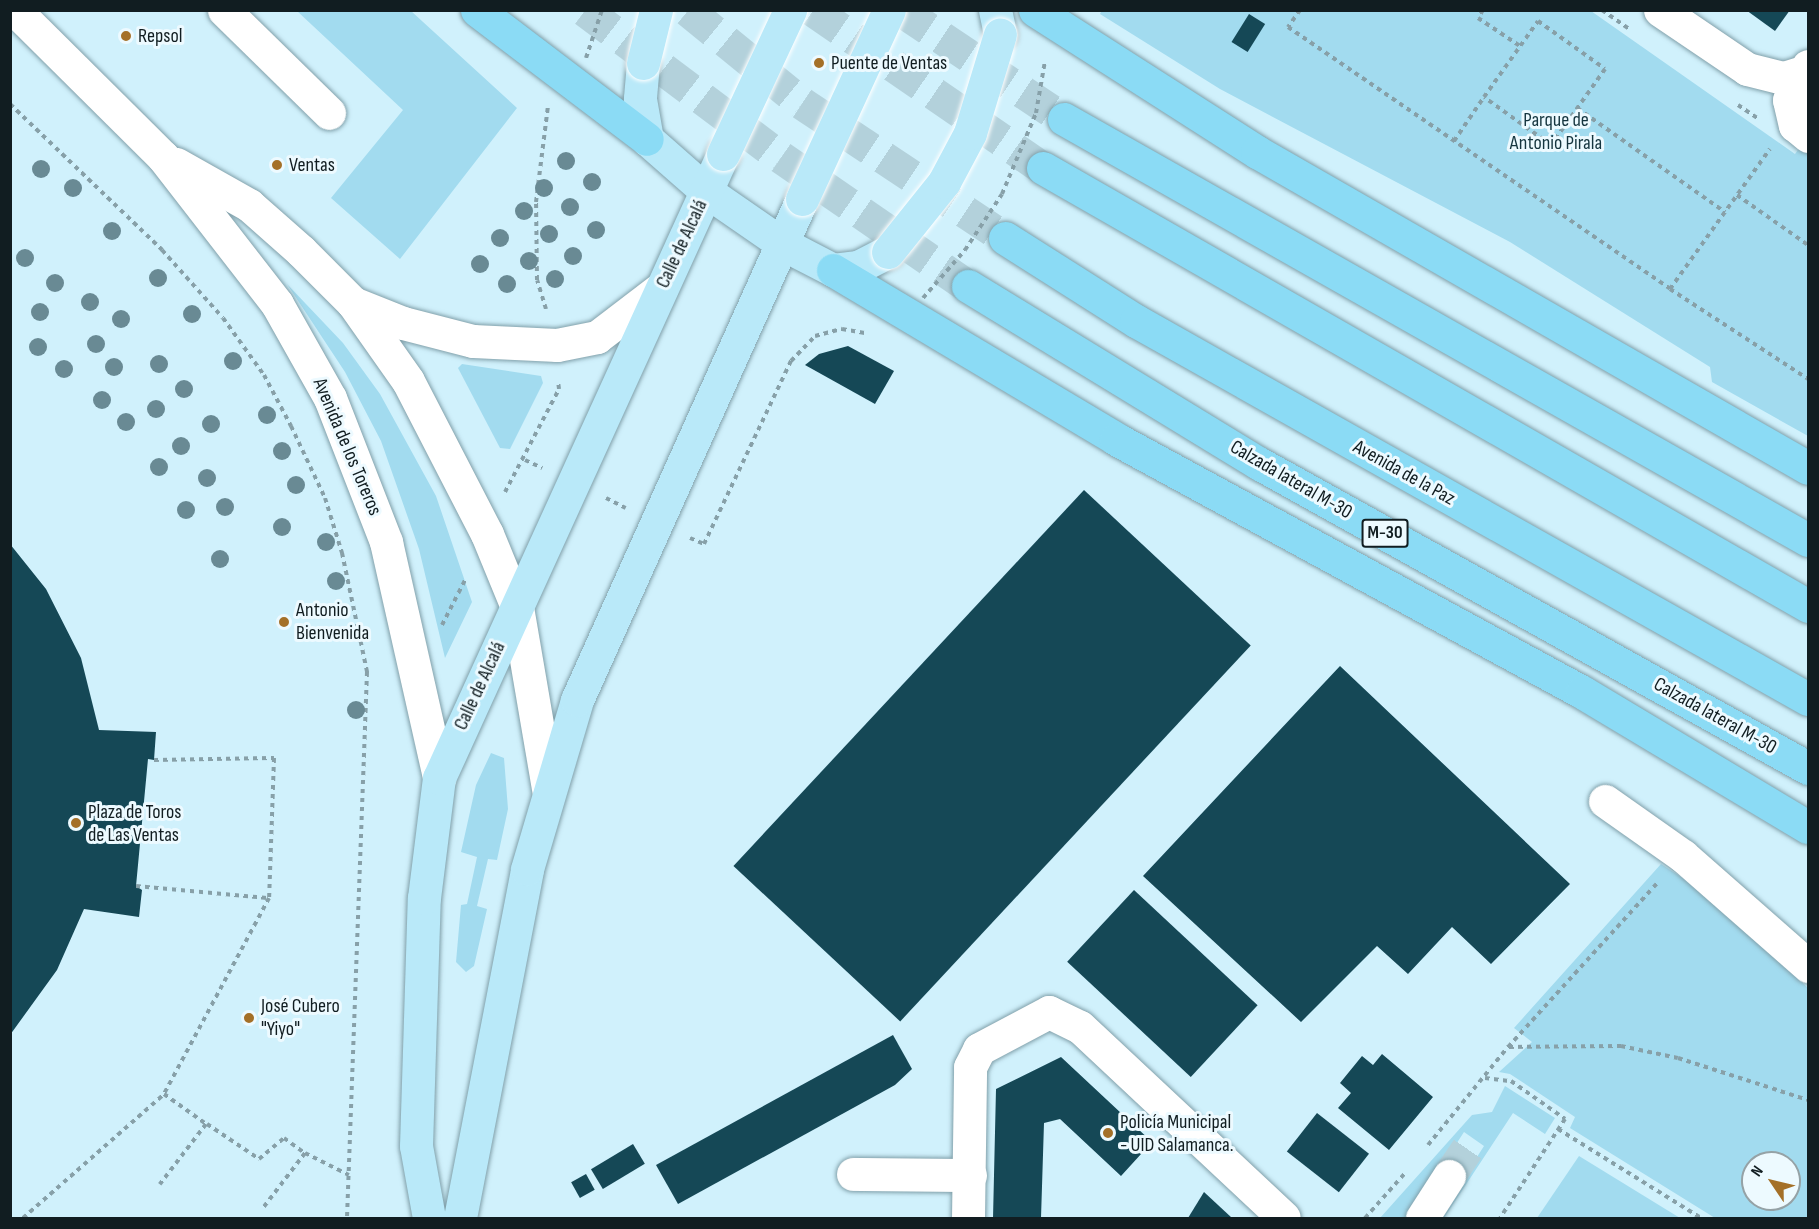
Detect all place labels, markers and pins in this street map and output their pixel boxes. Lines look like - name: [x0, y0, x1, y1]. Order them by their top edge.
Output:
- place label: Repsol: [138, 24, 183, 48]
- marker: Repsol: [119, 29, 133, 43]
- place label: Puente de Ventas: [831, 51, 947, 75]
- marker: Puente de Ventas: [812, 56, 826, 70]
- place label: Ventas: [289, 153, 335, 177]
- marker: Ventas: [270, 158, 284, 172]
- place label: Antonio Bienvenida: [296, 598, 369, 645]
- marker: Antonio Bienvenida: [277, 615, 291, 629]
- place label: Plaza de Toros de Las Ventas: [88, 800, 181, 847]
- marker: Plaza de Toros de Las Ventas: [69, 816, 83, 830]
- place label: José Cubero "Yiyo": [261, 994, 340, 1041]
- marker: José Cubero "Yiyo": [242, 1011, 256, 1025]
- place label: Policía Municipal - UID Salamanca.: [1120, 1110, 1233, 1157]
- marker: Policía Municipal - UID Salamanca.: [1101, 1126, 1115, 1140]

